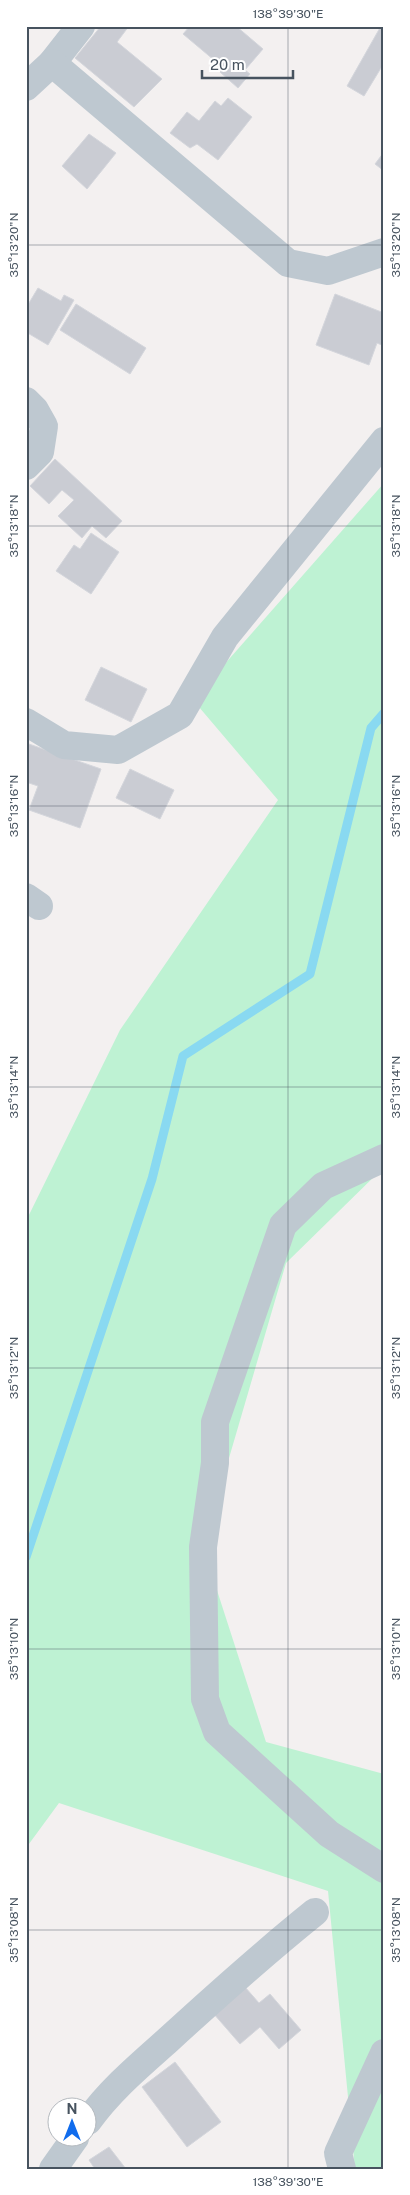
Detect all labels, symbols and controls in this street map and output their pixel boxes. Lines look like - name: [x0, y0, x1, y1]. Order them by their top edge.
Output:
- text: 138°39'30"E: [252, 7, 324, 21]
- scale bar: [202, 48, 294, 80]
- text: 20 m: [210, 56, 245, 73]
- text: 35°13'20"N: [7, 213, 21, 277]
- text: 35°13'20"N: [389, 213, 403, 277]
- text: 35°13'18"N: [7, 494, 21, 558]
- text: 35°13'18"N: [389, 494, 403, 558]
- text: 35°13'16"N: [7, 775, 21, 837]
- text: 35°13'16"N: [389, 775, 403, 837]
- text: 35°13'14"N: [7, 1056, 21, 1118]
- text: 35°13'14"N: [389, 1056, 403, 1118]
- text: 35°13'12"N: [7, 1337, 21, 1399]
- text: 35°13'12"N: [389, 1337, 403, 1399]
- text: 35°13'10"N: [7, 1618, 21, 1680]
- text: 35°13'10"N: [389, 1618, 403, 1680]
- text: 35°13'08"N: [7, 1897, 21, 1963]
- text: 35°13'08"N: [389, 1897, 403, 1963]
- north arrow: [48, 2098, 98, 2148]
- text: N: [67, 2101, 77, 2117]
- text: 138°39'30"E: [252, 2175, 324, 2189]

